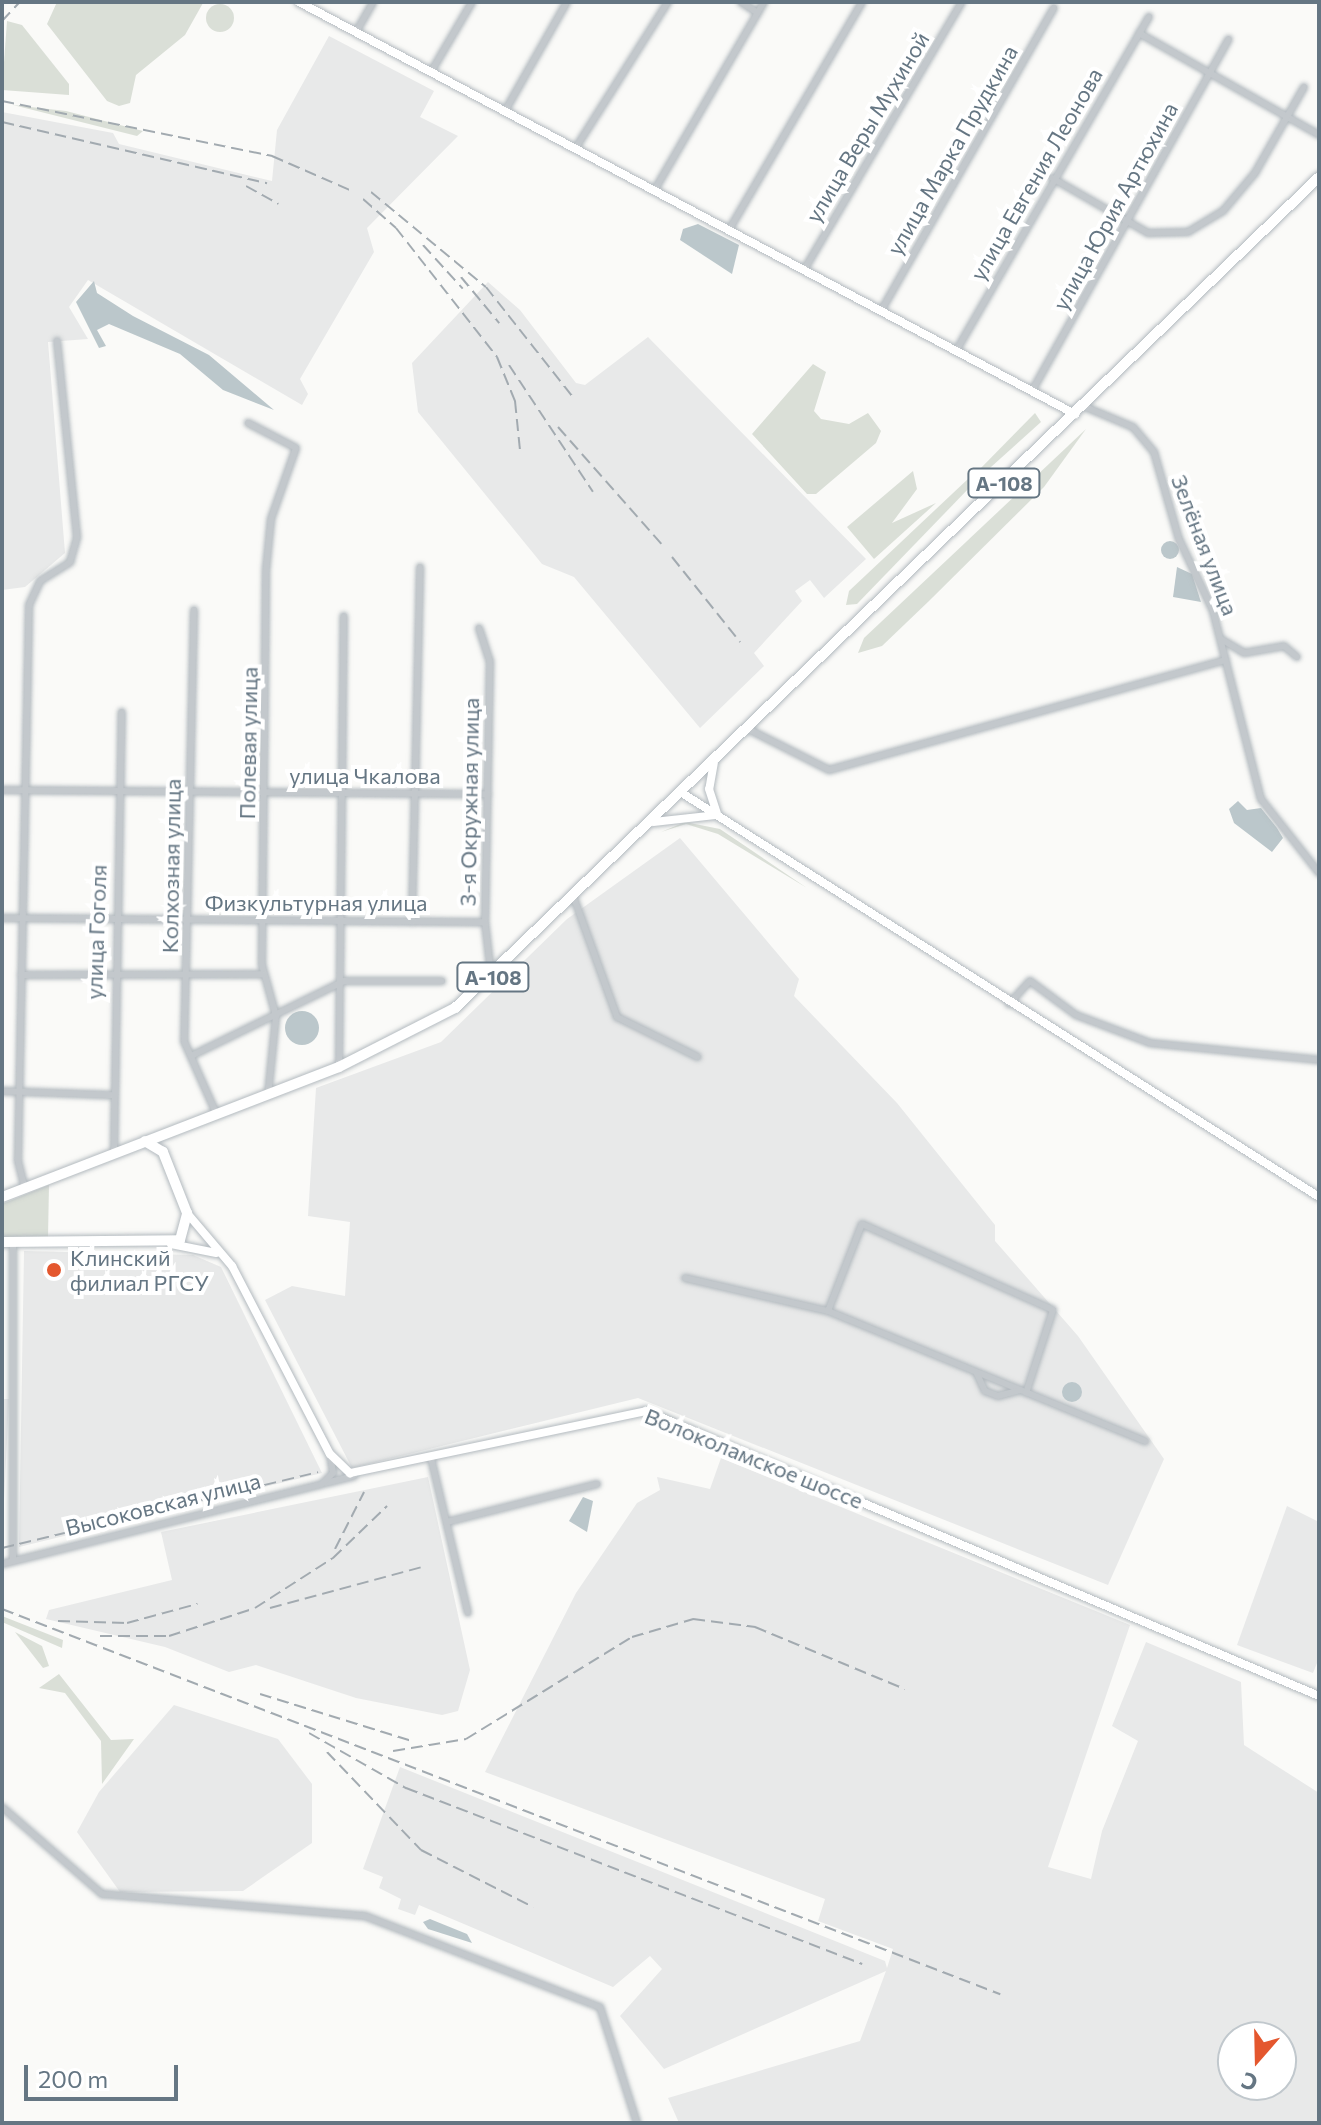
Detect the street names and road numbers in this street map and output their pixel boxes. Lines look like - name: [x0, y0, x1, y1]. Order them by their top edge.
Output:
- street label: улица Веры Мухиной: [800, 27, 934, 227]
- street label: улица Марка Прудкина: [881, 40, 1023, 260]
- street label: улица Евгения Леонова: [964, 63, 1108, 285]
- street label: улица Юрия Артюхина: [1047, 97, 1183, 315]
- road number: А-108: [966, 467, 1042, 499]
- street label: Зелёная улица: [1166, 471, 1244, 619]
- street label: Полевая улица: [233, 666, 263, 820]
- street label: 3-я Окружная улица: [454, 697, 484, 907]
- street label: улица Чкалова: [289, 763, 441, 789]
- street label: Колхозная улица: [156, 779, 186, 953]
- street label: улица Гоголя: [80, 864, 112, 1000]
- street label: Физкультурная улица: [205, 890, 427, 916]
- road number: А-108: [455, 961, 531, 993]
- street label: Волоколамское шоссе: [641, 1402, 867, 1514]
- street label: Высоковская улица: [63, 1467, 263, 1541]

